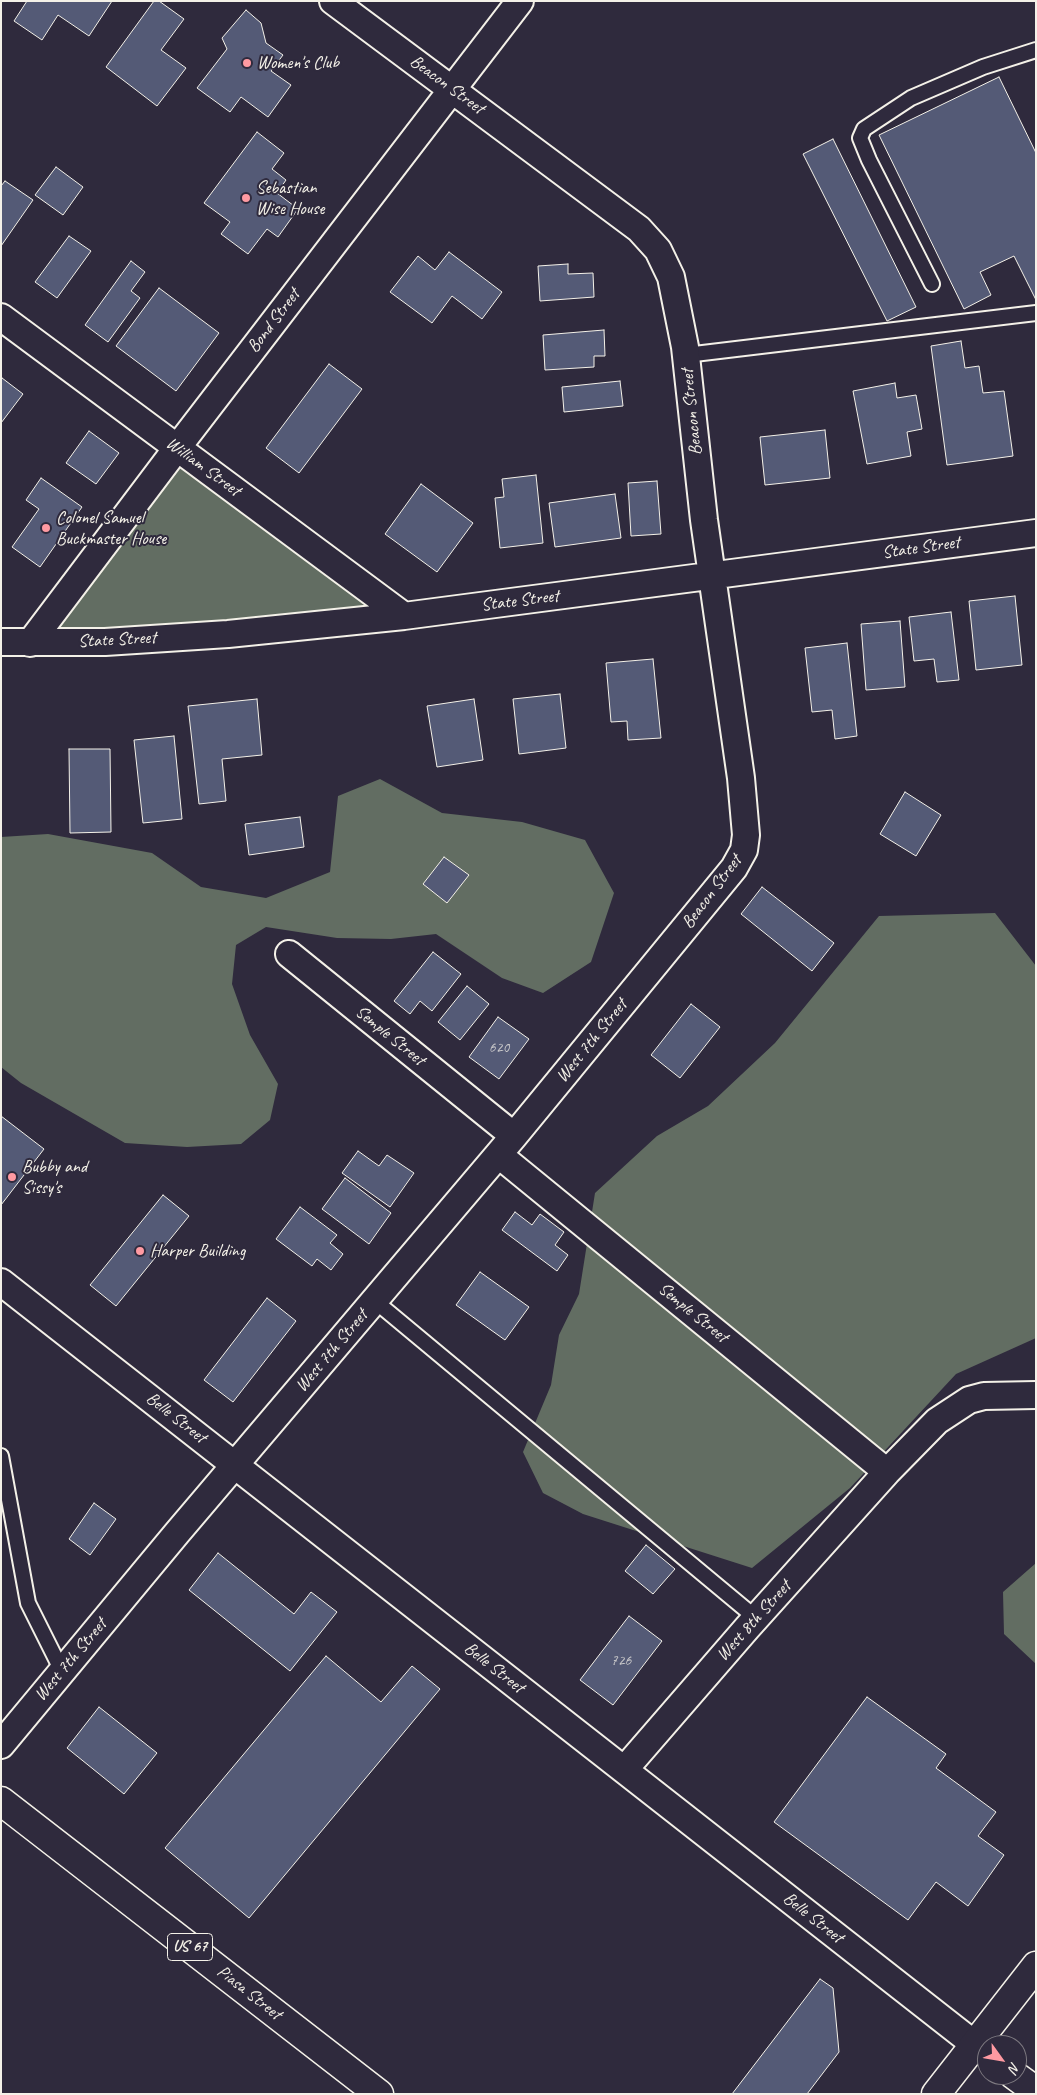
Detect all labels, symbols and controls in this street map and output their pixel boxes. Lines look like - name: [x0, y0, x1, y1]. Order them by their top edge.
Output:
- street label: Beacon Street: [406, 51, 488, 119]
- place label: Women's Club: [257, 52, 339, 74]
- marker: Women's Club: [241, 57, 253, 69]
- place label: Sebastian Wise House: [256, 177, 324, 220]
- marker: Sebastian Wise House: [240, 192, 252, 204]
- street label: Bond Street: [243, 285, 305, 357]
- street label: Beacon Street: [677, 368, 707, 456]
- street label: William Street: [161, 433, 245, 501]
- place label: Colonel Samuel Buckmaster House: [56, 507, 166, 550]
- marker: Colonel Samuel Buckmaster House: [40, 522, 52, 534]
- street label: State Street: [881, 532, 961, 564]
- street label: State Street: [480, 586, 560, 616]
- street label: State Street: [77, 627, 157, 653]
- street label: Beacon Street: [677, 851, 747, 933]
- street label: West 7th Street: [552, 995, 632, 1087]
- street label: Semple Street: [351, 1001, 429, 1071]
- house number: 620: [489, 1039, 509, 1057]
- place label: Bubby and Sissy's: [22, 1156, 87, 1198]
- marker: Bubby and Sissy's: [6, 1171, 18, 1183]
- place label: Harper Building: [150, 1240, 245, 1262]
- marker: Harper Building: [134, 1245, 146, 1257]
- street label: Semple Street: [654, 1278, 732, 1348]
- street label: West 7th Street: [291, 1305, 373, 1397]
- street label: Belle Street: [141, 1388, 211, 1448]
- street label: West 8th Street: [712, 1576, 796, 1666]
- street label: West 7th Street: [30, 1614, 112, 1706]
- street label: Belle Street: [459, 1638, 529, 1698]
- house number: 726: [611, 1652, 631, 1670]
- street label: Belle Street: [778, 1888, 848, 1948]
- road number: US 67: [168, 1934, 212, 1960]
- street label: Piasa Street: [212, 1961, 286, 2025]
- north arrow: [977, 2035, 1027, 2085]
- text: N: [1005, 2059, 1024, 2076]

